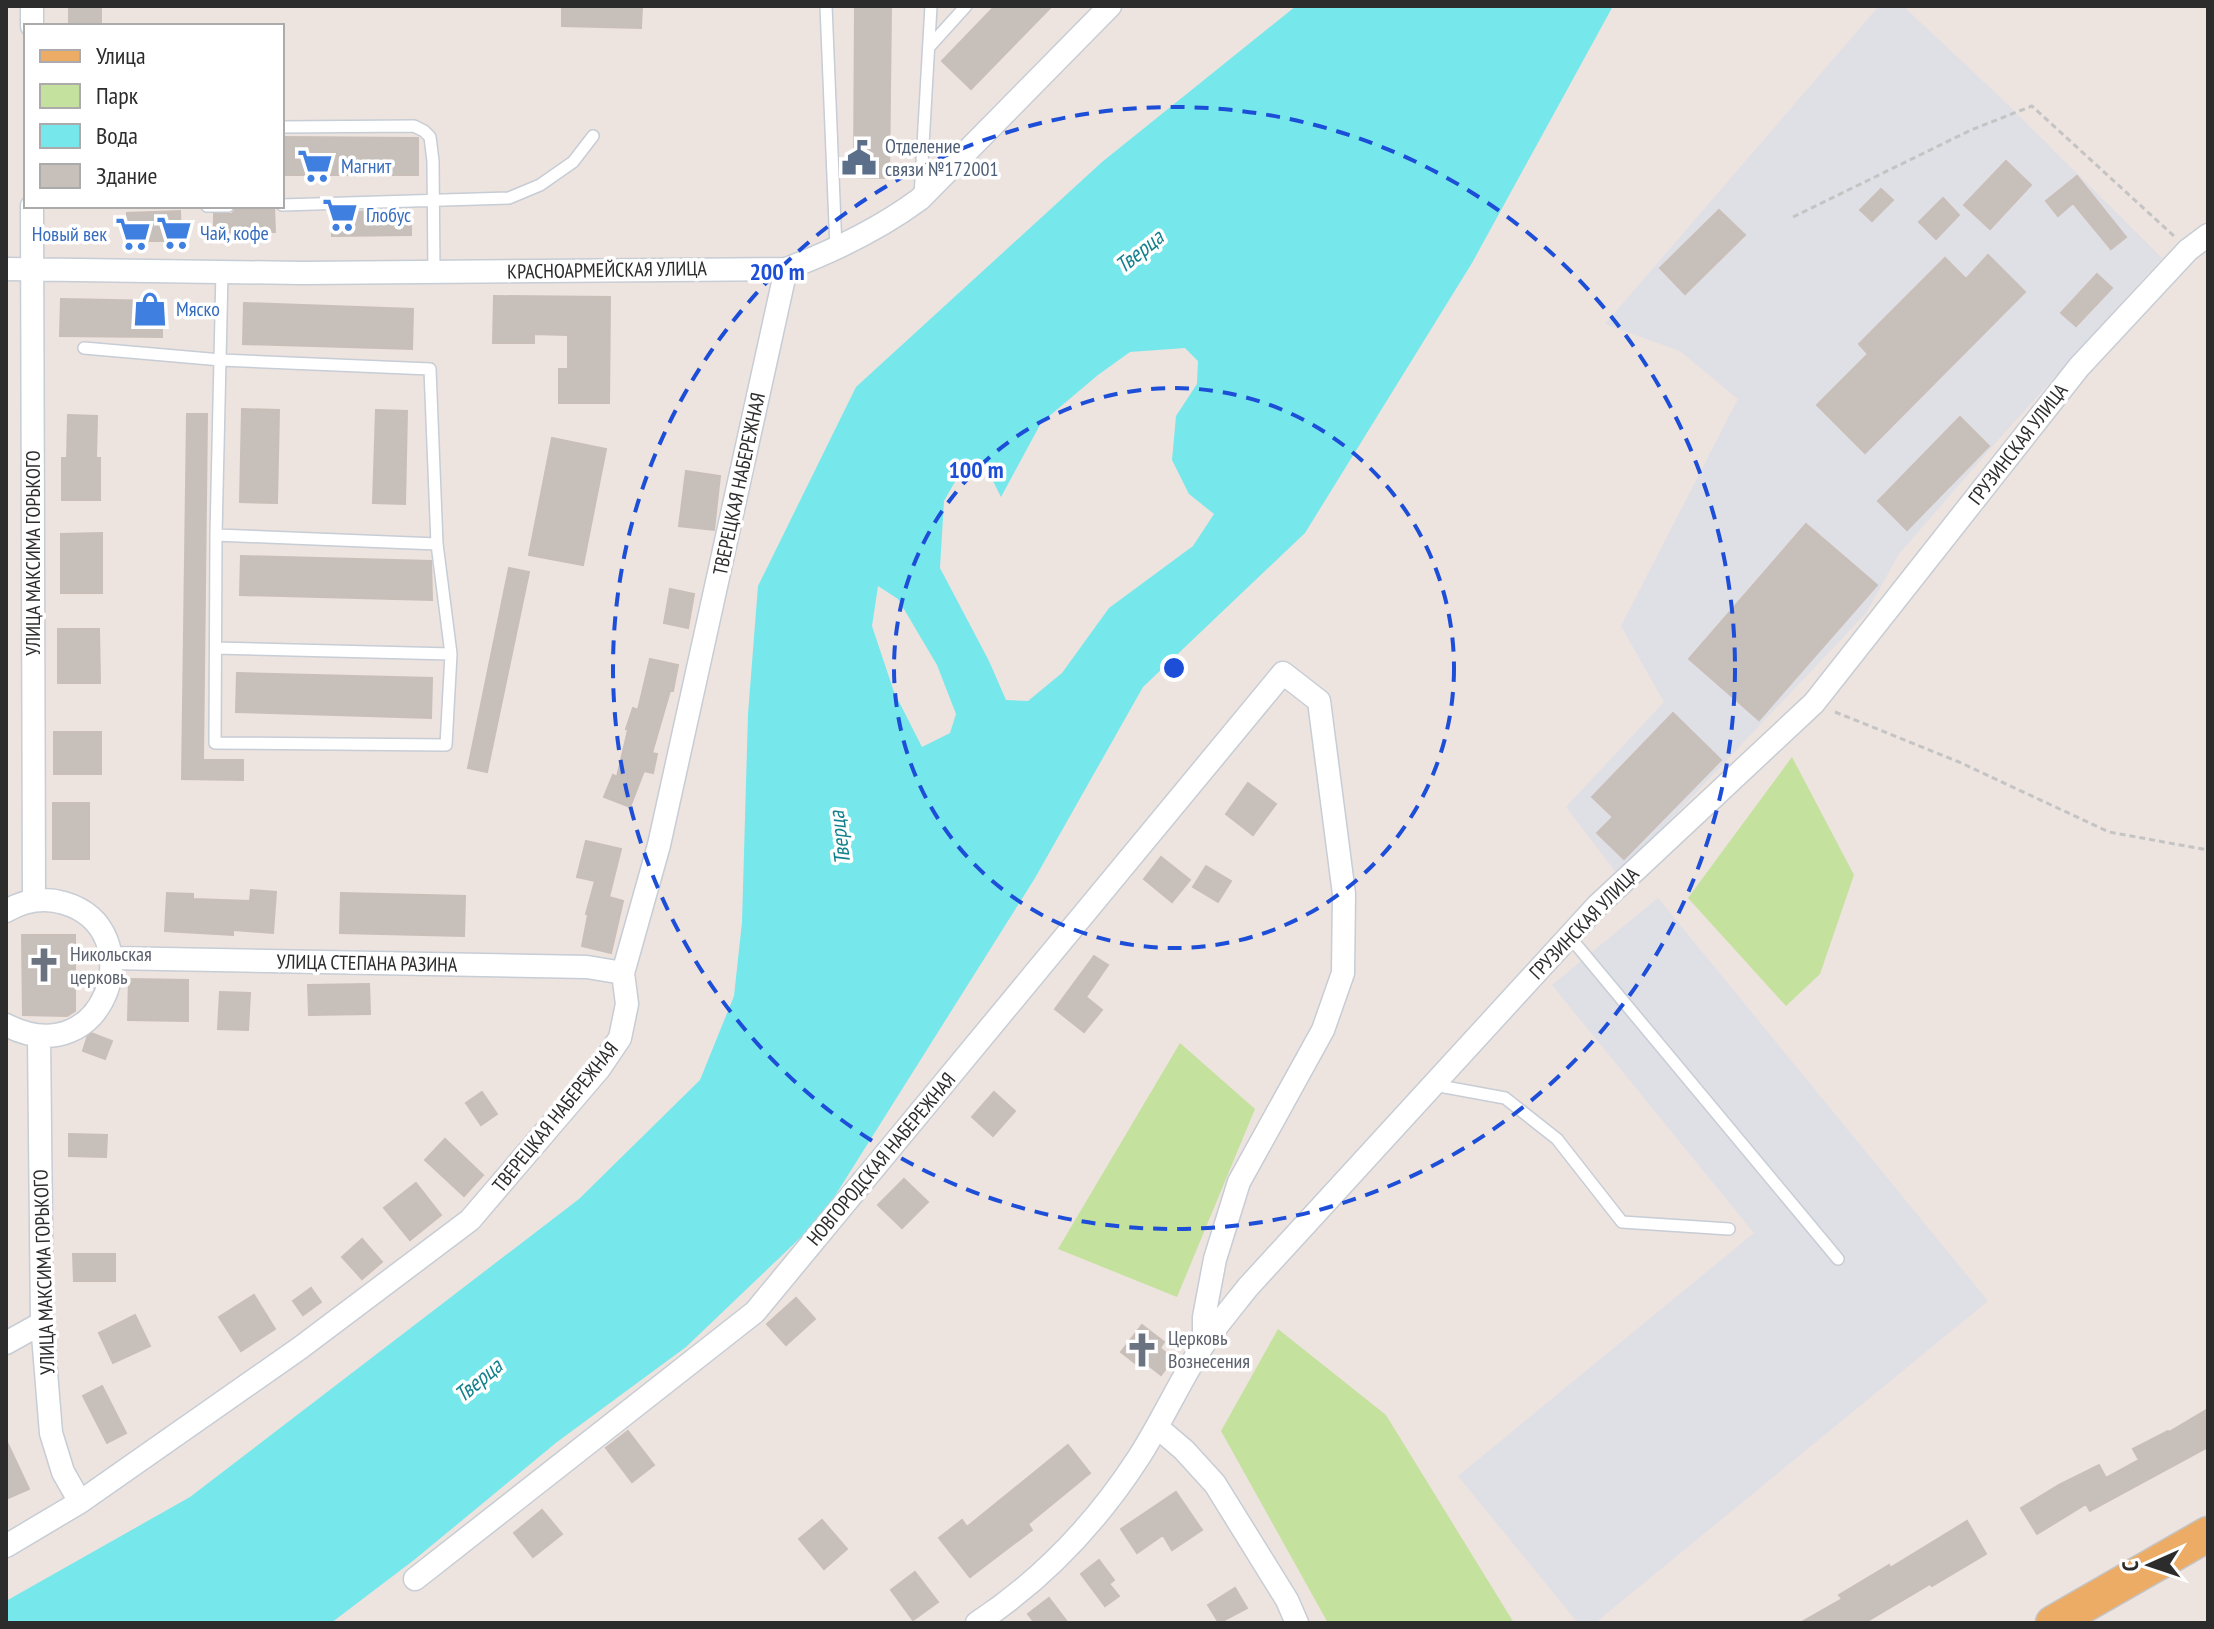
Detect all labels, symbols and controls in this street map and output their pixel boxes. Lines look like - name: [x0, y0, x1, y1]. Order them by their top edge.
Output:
- legend: [24, 24, 284, 208]
- text: Улица: [96, 40, 146, 71]
- text: Парк: [96, 80, 139, 111]
- text: Вода: [96, 120, 138, 151]
- place label: Отделение связи №172001: [885, 133, 998, 182]
- public building icon: Отделение связи №172001: [840, 139, 878, 177]
- supermarket icon: Магнит: [296, 147, 334, 185]
- place label: Магнит: [341, 153, 392, 179]
- text: Здание: [96, 160, 157, 191]
- supermarket icon: Глобус: [321, 196, 359, 234]
- place label: Глобус: [366, 202, 411, 228]
- supermarket icon: Чай, кофе: [155, 214, 193, 252]
- supermarket icon: Новый век: [114, 215, 152, 253]
- place label: Чай, кофе: [200, 220, 269, 246]
- place label: Новый век: [32, 221, 107, 247]
- water label: Тверца: [1109, 222, 1170, 279]
- street label: КРАСНОАРМЕЙСКАЯ УЛИЦА: [507, 255, 708, 285]
- text: 200 m: [749, 256, 805, 287]
- shop icon: Мяско: [131, 290, 169, 328]
- place label: Мяско: [176, 296, 220, 322]
- street label: ГРУЗИНСКАЯ УЛИЦА: [1963, 378, 2074, 510]
- street label: ТВЕРЕЦКАЯ НАБЕРЕЖНАЯ: [707, 390, 771, 578]
- street label: УЛИЦА МАКСИМА ГОРЬКОГО: [20, 450, 46, 656]
- text: 100 m: [948, 454, 1004, 485]
- centre of rings: [1160, 654, 1188, 682]
- water label: Тверца: [822, 808, 856, 866]
- street label: ГРУЗИНСКАЯ УЛИЦА: [1524, 861, 1645, 985]
- place label: Никольская церковь: [70, 941, 152, 990]
- church icon: Никольская церковь: [25, 946, 63, 984]
- street label: УЛИЦА СТЕПАНА РАЗИНА: [276, 948, 458, 978]
- street label: ТВЕРЕЦКАЯ НАБЕРЕЖНАЯ: [486, 1037, 624, 1197]
- street label: НОВГОРОДСКАЯ НАБЕРЕЖНАЯ: [801, 1067, 961, 1251]
- street label: УЛИЦА МАКСИМА ГОРЬКОГО: [27, 1169, 61, 1375]
- place label: Церковь Вознесения: [1168, 1325, 1250, 1374]
- church icon: Церковь Вознесения: [1123, 1331, 1161, 1369]
- water label: Тверца: [448, 1351, 509, 1408]
- north arrow: [2110, 1525, 2190, 1605]
- text: С: [2116, 1560, 2144, 1572]

